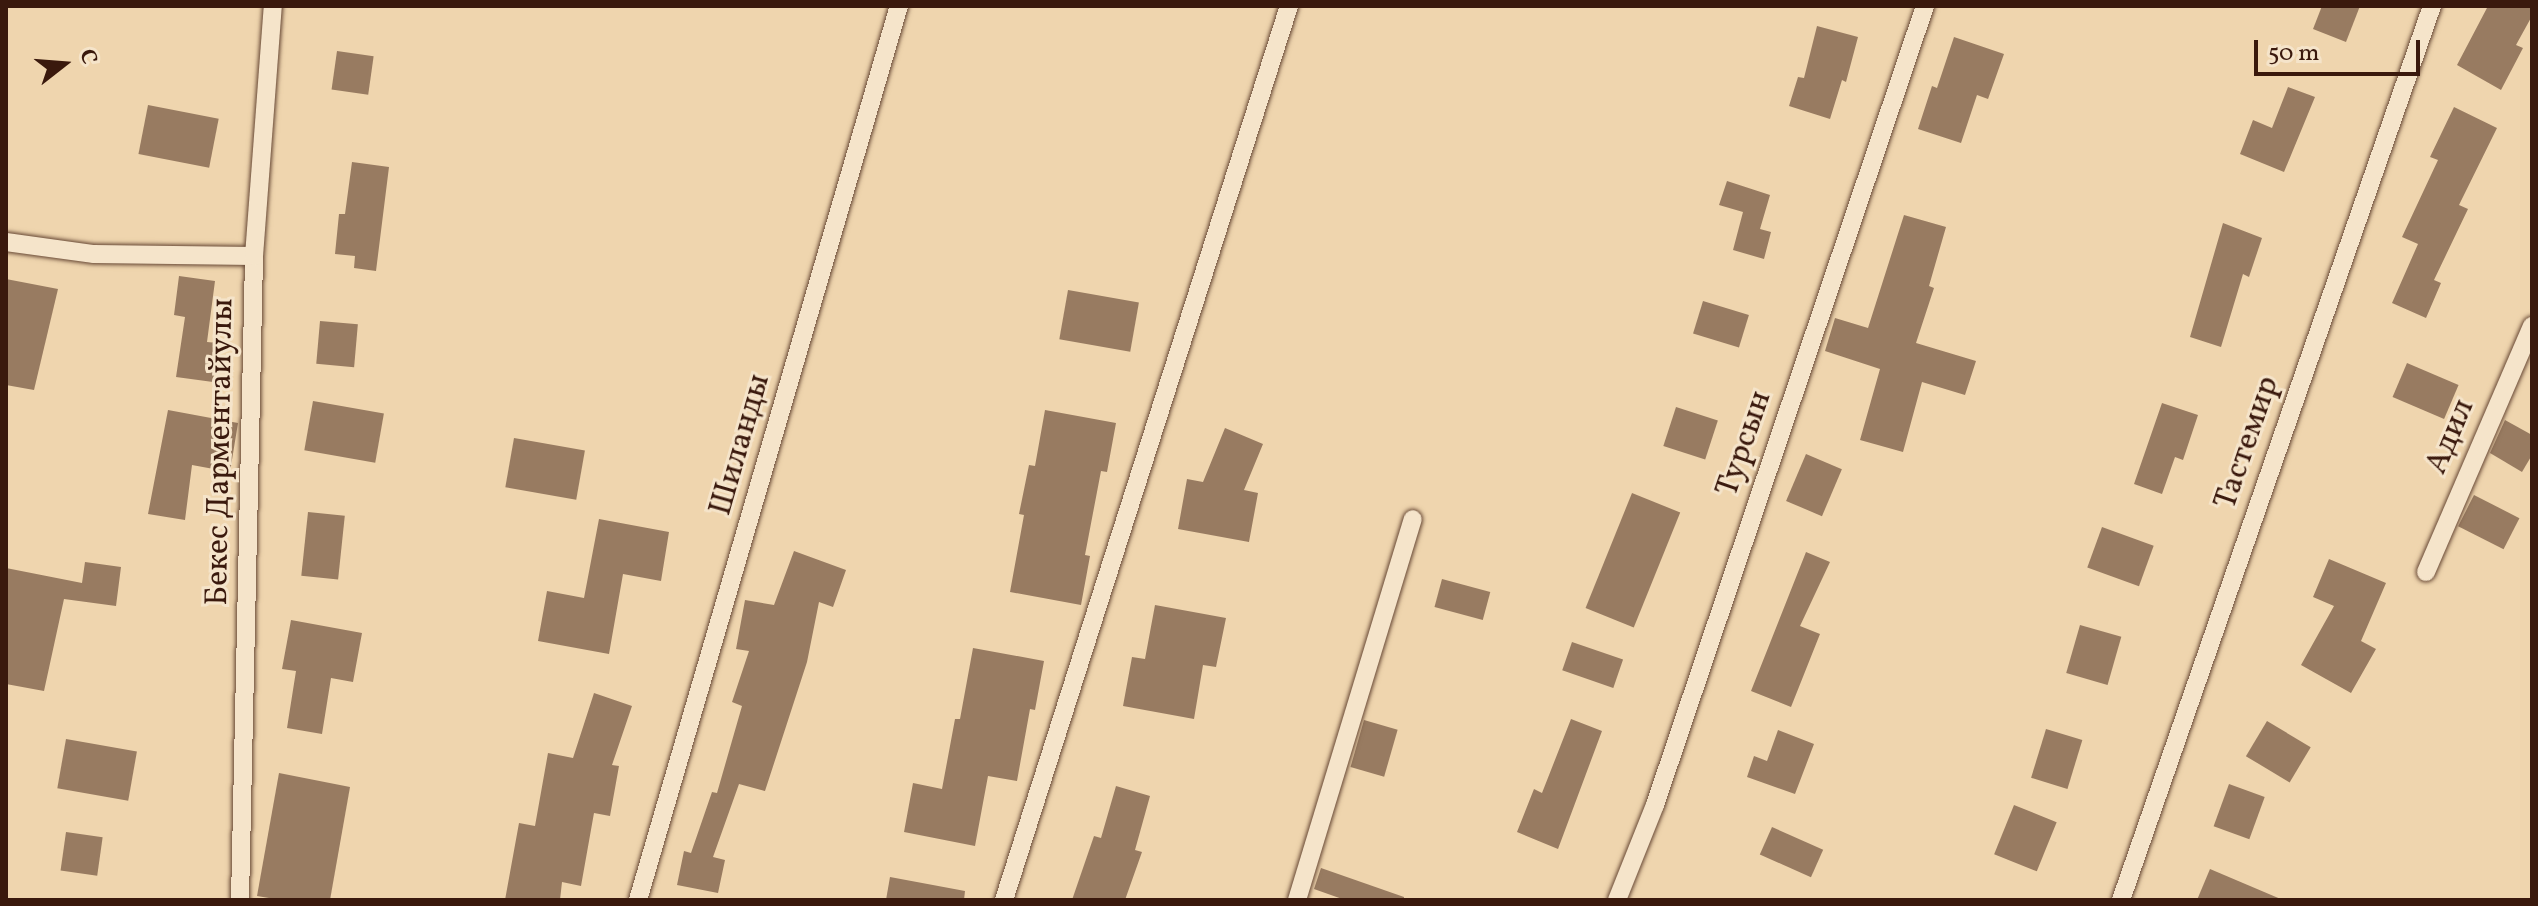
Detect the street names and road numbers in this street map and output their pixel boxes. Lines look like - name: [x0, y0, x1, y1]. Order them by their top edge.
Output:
- street label: Бекес Дарментайулы: [199, 298, 243, 606]
- street label: Шиланды: [703, 370, 779, 520]
- street label: Тастемир: [2207, 371, 2289, 515]
- street label: Турсын: [1709, 386, 1781, 502]
- street label: Адил: [2418, 394, 2484, 480]

